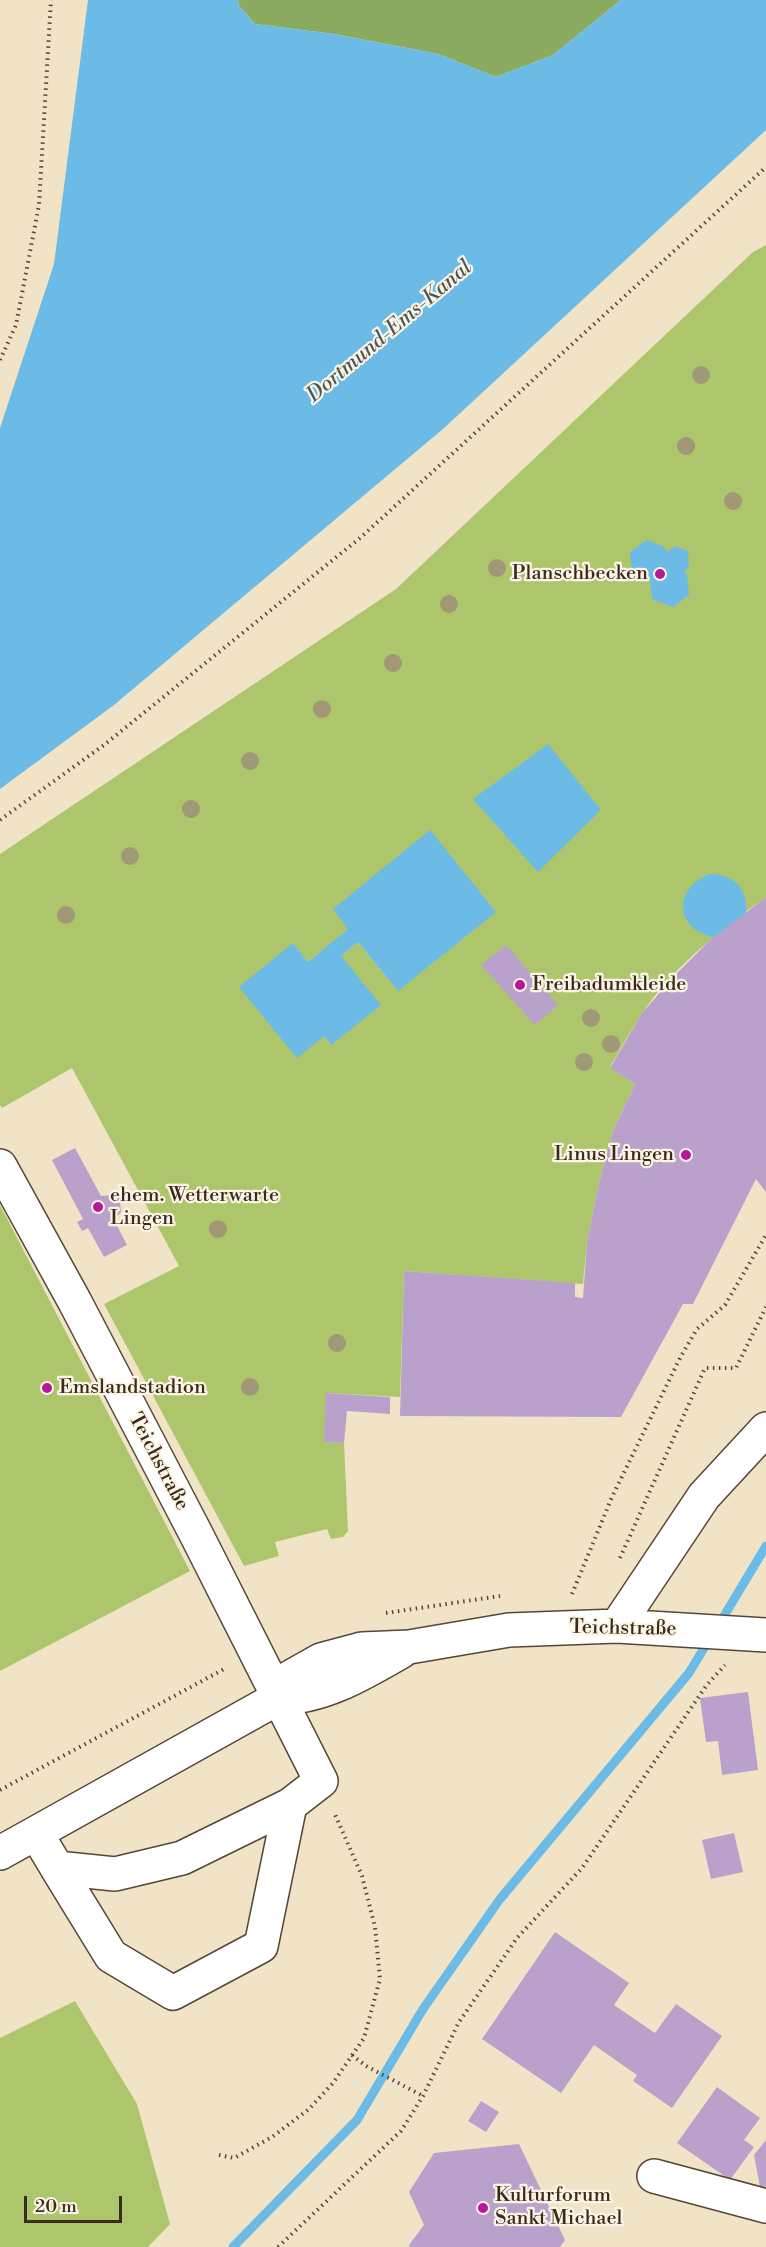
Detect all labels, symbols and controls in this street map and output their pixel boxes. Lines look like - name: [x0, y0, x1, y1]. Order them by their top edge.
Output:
- water label: Dortmund-Ems-Kanal: [302, 256, 478, 408]
- place label: Planschbecken: [512, 562, 648, 586]
- marker: Planschbecken: [653, 567, 667, 581]
- place label: Freibadumkleide: [532, 973, 686, 997]
- marker: Freibadumkleide: [513, 978, 527, 992]
- place label: Linus Lingen: [554, 1143, 674, 1167]
- marker: Linus Lingen: [679, 1148, 693, 1162]
- place label: ehem. Wetterwarte Lingen: [110, 1184, 279, 1231]
- marker: ehem. Wetterwarte Lingen: [91, 1200, 105, 1214]
- place label: Emslandstadion: [59, 1376, 206, 1400]
- marker: Emslandstadion: [40, 1381, 54, 1395]
- street label: Teichstraße: [122, 1409, 194, 1515]
- street label: Teichstraße: [569, 1616, 677, 1642]
- scale bar: [27, 2184, 124, 2222]
- place label: Kulturforum Sankt Michael: [495, 2184, 622, 2231]
- text: 20 m: [35, 2195, 77, 2218]
- marker: Kulturforum Sankt Michael: [476, 2201, 490, 2215]

